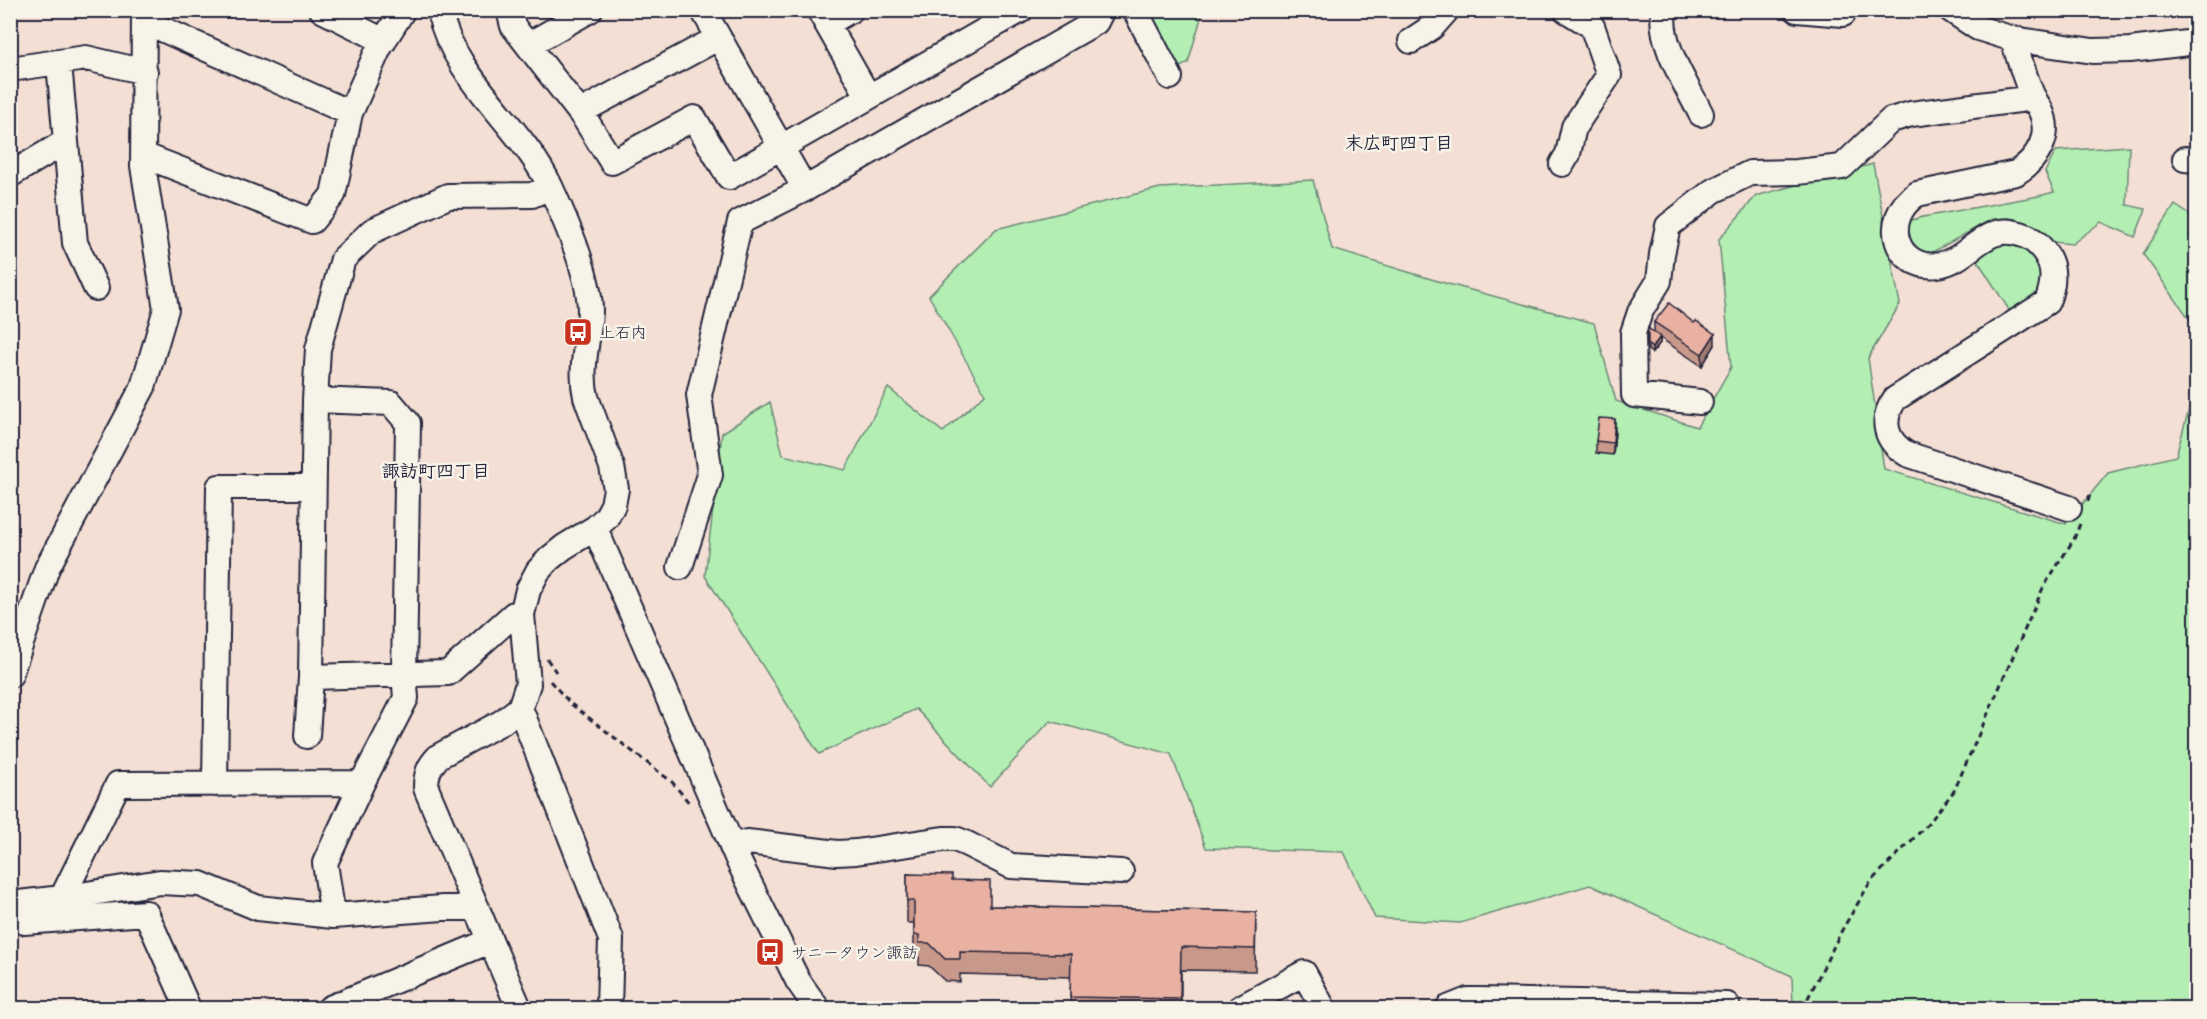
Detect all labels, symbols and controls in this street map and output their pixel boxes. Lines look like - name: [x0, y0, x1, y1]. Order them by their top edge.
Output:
- district label: 末広町四丁目: [1345, 131, 1453, 155]
- bus stop icon: 上石内: [562, 316, 594, 348]
- place label: 上石内: [599, 322, 647, 343]
- district label: 諏訪町四丁目: [382, 459, 490, 483]
- bus stop icon: サニータウン諏訪: [754, 936, 786, 968]
- place label: サニータウン諏訪: [791, 942, 918, 963]

